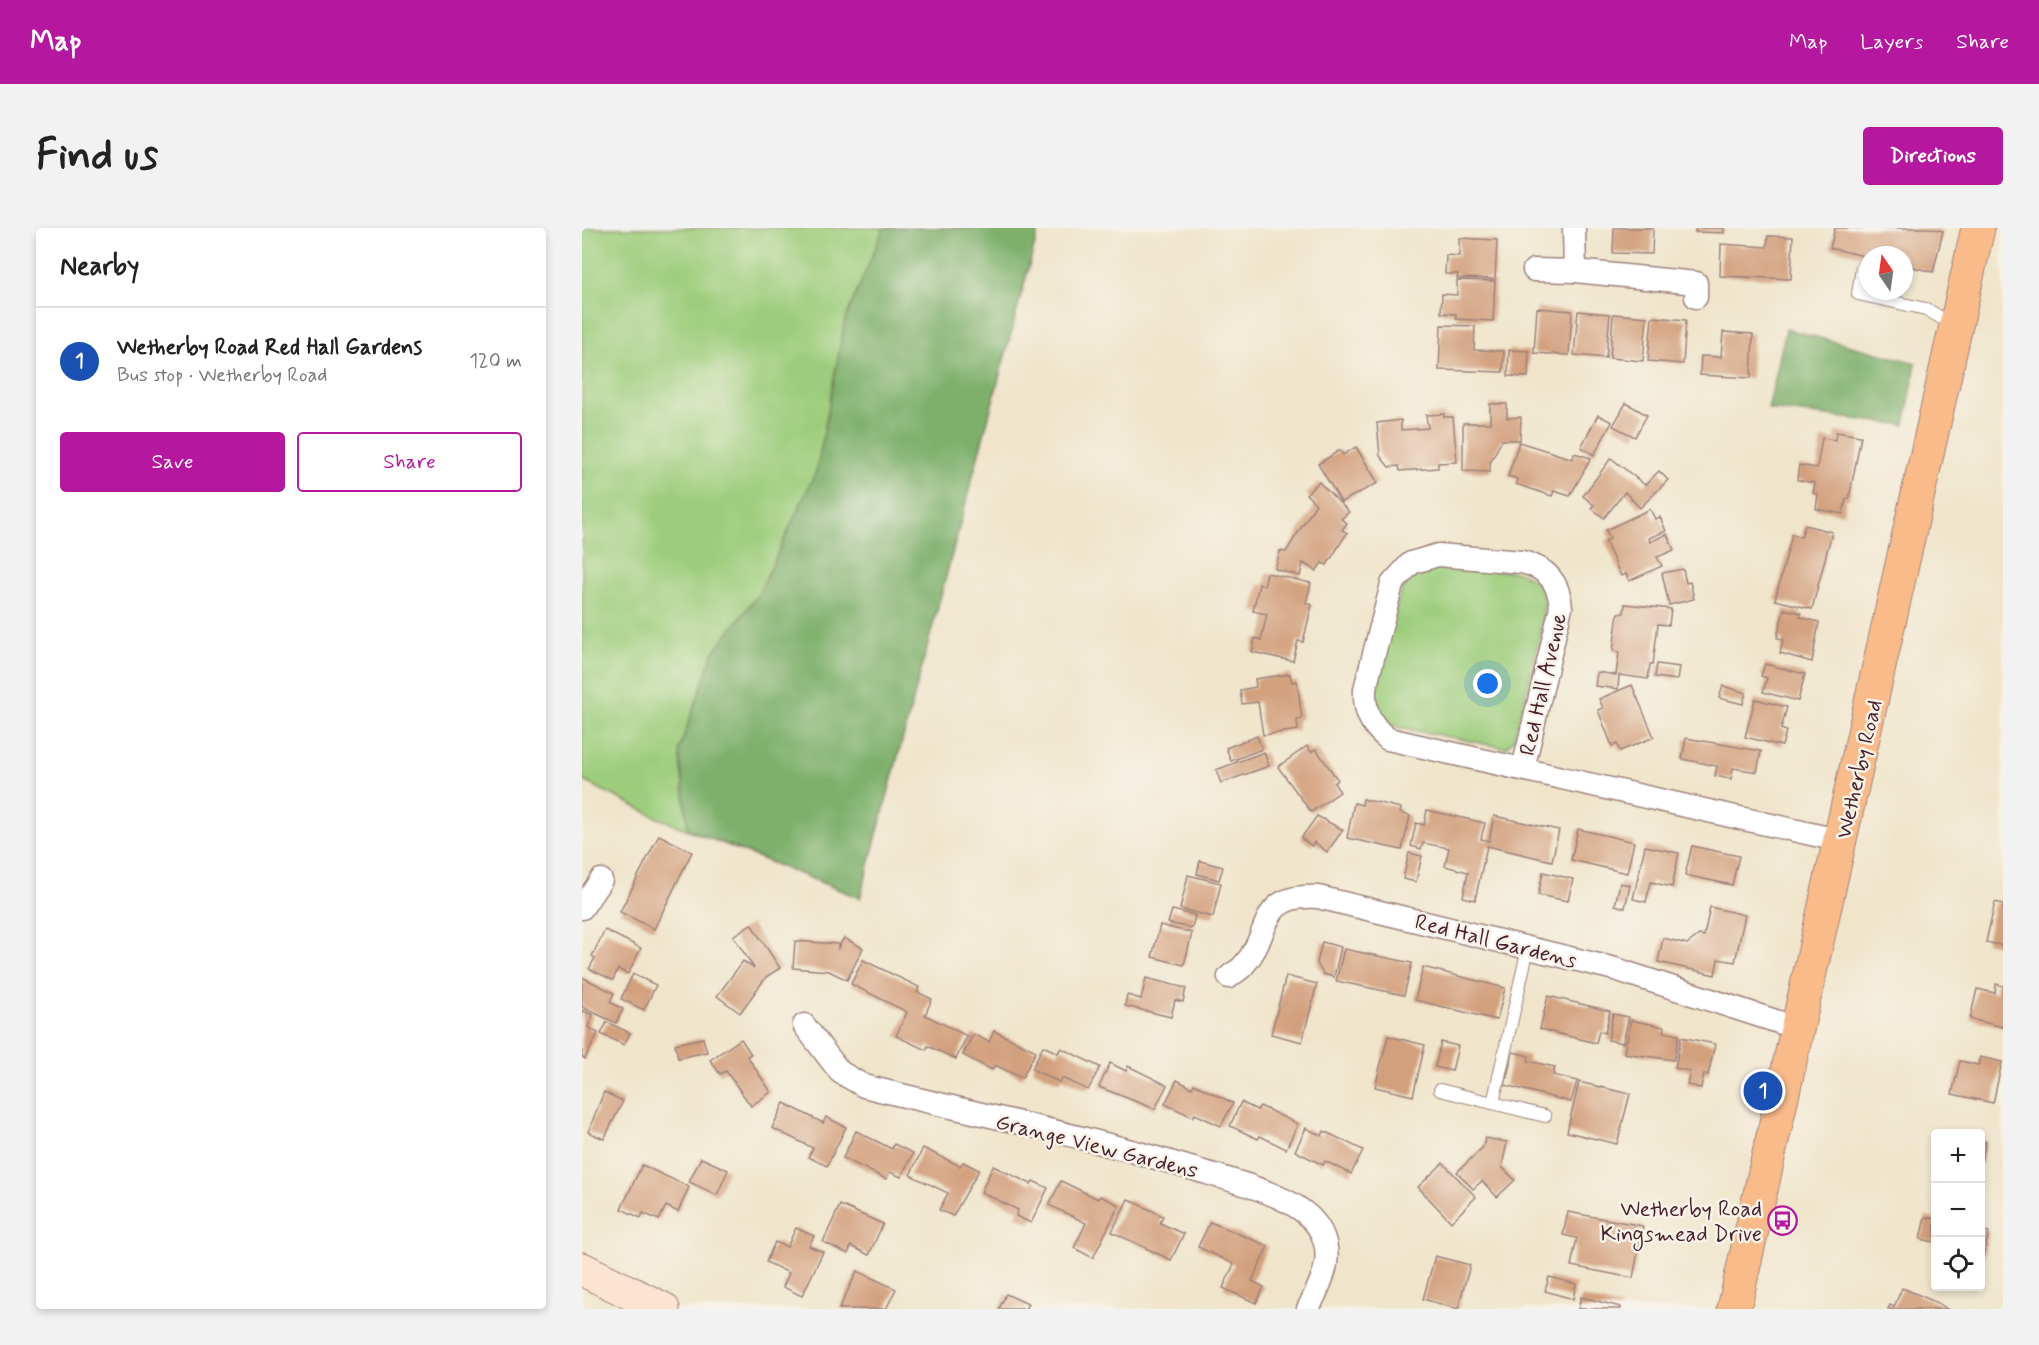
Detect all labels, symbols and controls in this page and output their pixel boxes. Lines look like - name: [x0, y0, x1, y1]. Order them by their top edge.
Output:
- text: Map: [30, 24, 81, 61]
- text: Map: [1789, 28, 1827, 56]
- text: Layers: [1860, 28, 1923, 56]
- text: Share: [1956, 28, 2009, 56]
- button: Directions: [1863, 127, 2003, 185]
- text: Find us: [36, 129, 158, 184]
- north arrow: [1859, 246, 1913, 300]
- text: Nearby: [60, 250, 139, 284]
- text: Wetherby Road Red Hall Gardens: [117, 334, 422, 362]
- text: 1: [75, 348, 84, 375]
- text: 120 m: [469, 348, 522, 375]
- text: Bus stop · Wetherby Road: [117, 362, 327, 389]
- button: Save: [60, 432, 285, 492]
- button: Share: [297, 432, 522, 492]
- street label: Red Hall Avenue: [1514, 610, 1574, 759]
- your location: [1473, 669, 1502, 698]
- street label: Wetherby Road: [1830, 697, 1890, 842]
- street label: Red Hall Gardens: [1412, 908, 1580, 976]
- pin: 1: [1744, 1068, 1782, 1114]
- street label: Grange View Gardens: [992, 1108, 1201, 1187]
- map controls: [1931, 1129, 1985, 1291]
- button: +: [1931, 1129, 1985, 1183]
- button: −: [1931, 1183, 1985, 1237]
- place label: Wetherby Road Kingsmead Drive: [1600, 1196, 1762, 1252]
- bus stop icon: Wetherby Road Kingsmead Drive: [1767, 1205, 1799, 1237]
- button: locate: [1931, 1237, 1985, 1291]

